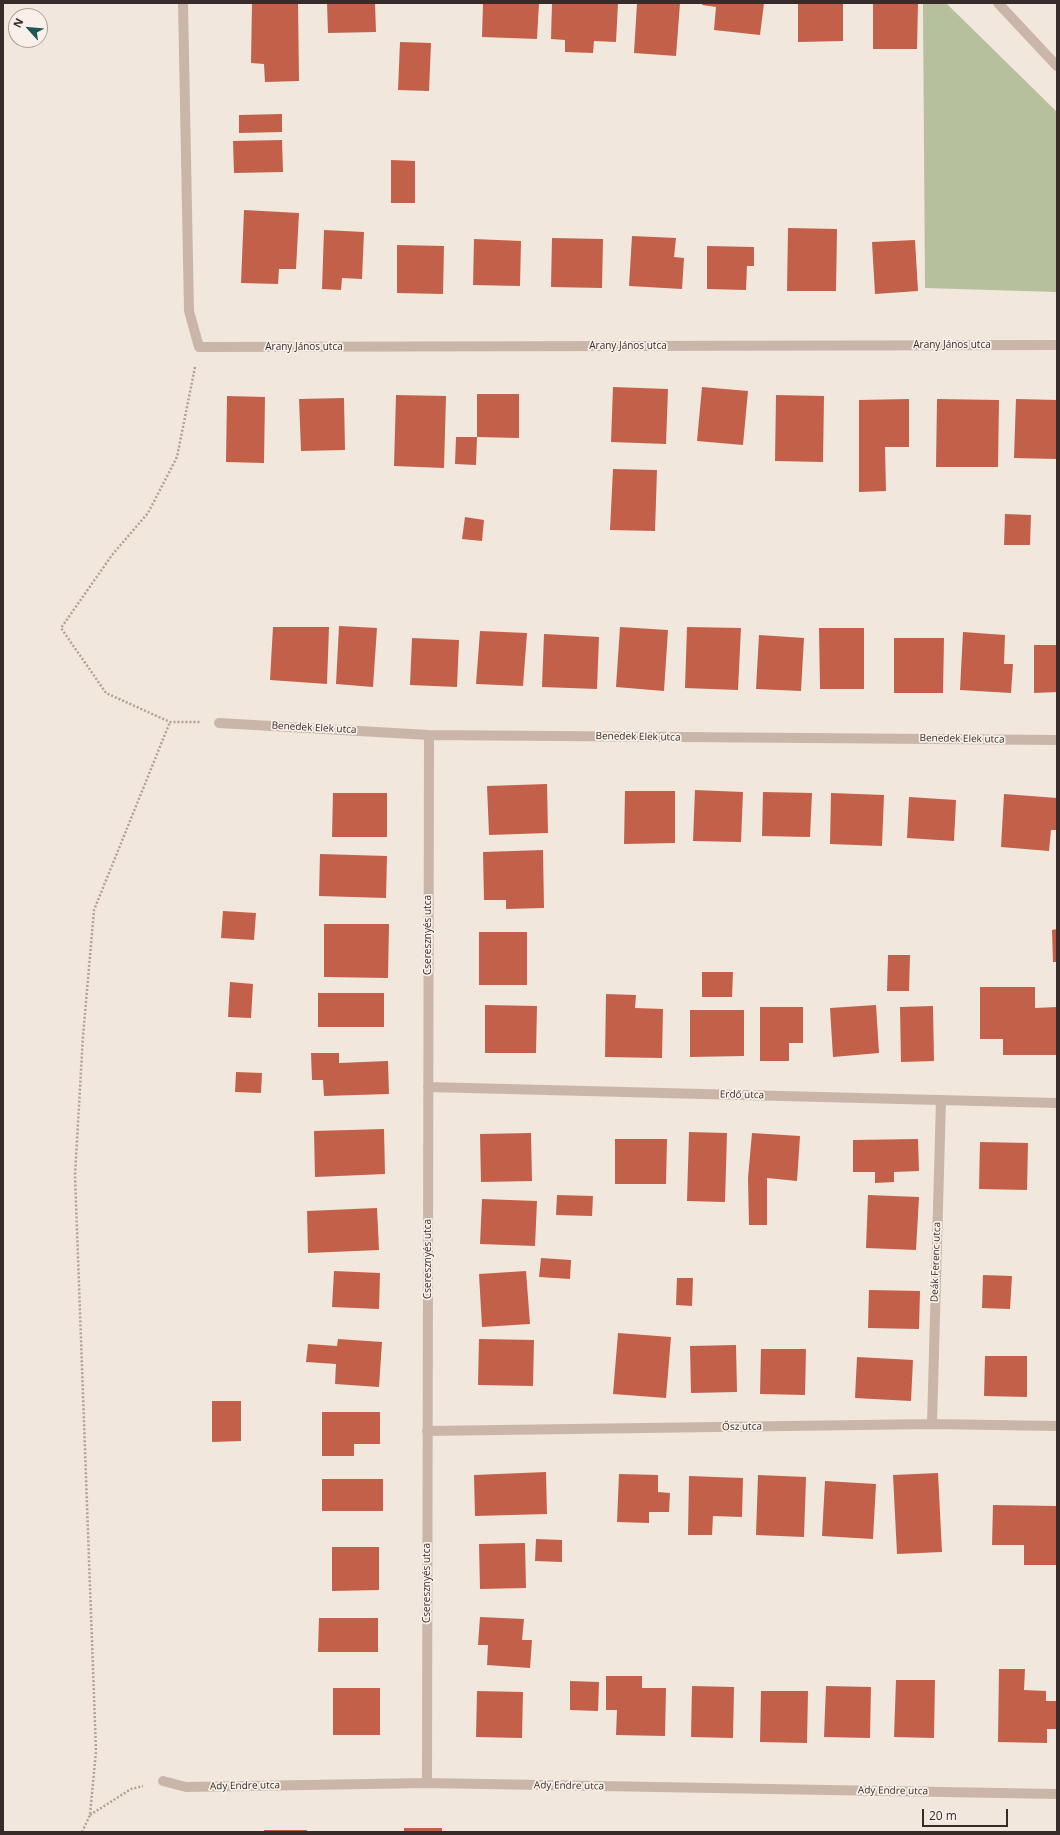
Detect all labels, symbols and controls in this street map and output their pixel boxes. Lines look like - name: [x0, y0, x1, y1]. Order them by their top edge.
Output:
- north arrow: [8, 8, 48, 48]
- text: N: [9, 15, 26, 30]
- street label: Arany János utca: [913, 339, 991, 351]
- street label: Arany János utca: [589, 340, 667, 352]
- street label: Arany János utca: [265, 341, 343, 353]
- street label: Benedek Elek utca: [271, 720, 357, 736]
- street label: Benedek Elek utca: [595, 730, 681, 744]
- street label: Benedek Elek utca: [919, 732, 1005, 746]
- street label: Cseresznyés utca: [422, 895, 434, 975]
- street label: Erdő utca: [720, 1089, 764, 1101]
- street label: Cseresznyés utca: [422, 1219, 434, 1299]
- street label: Deák Ferenc utca: [929, 1222, 943, 1302]
- street label: Ősz utca: [722, 1421, 762, 1433]
- street label: Cseresznyés utca: [421, 1543, 433, 1623]
- street label: Ady Endre utca: [210, 1779, 280, 1793]
- street label: Ady Endre utca: [534, 1779, 604, 1793]
- street label: Ady Endre utca: [858, 1784, 928, 1798]
- scale bar: [924, 1801, 1010, 1827]
- text: 20 m: [929, 1807, 957, 1824]

